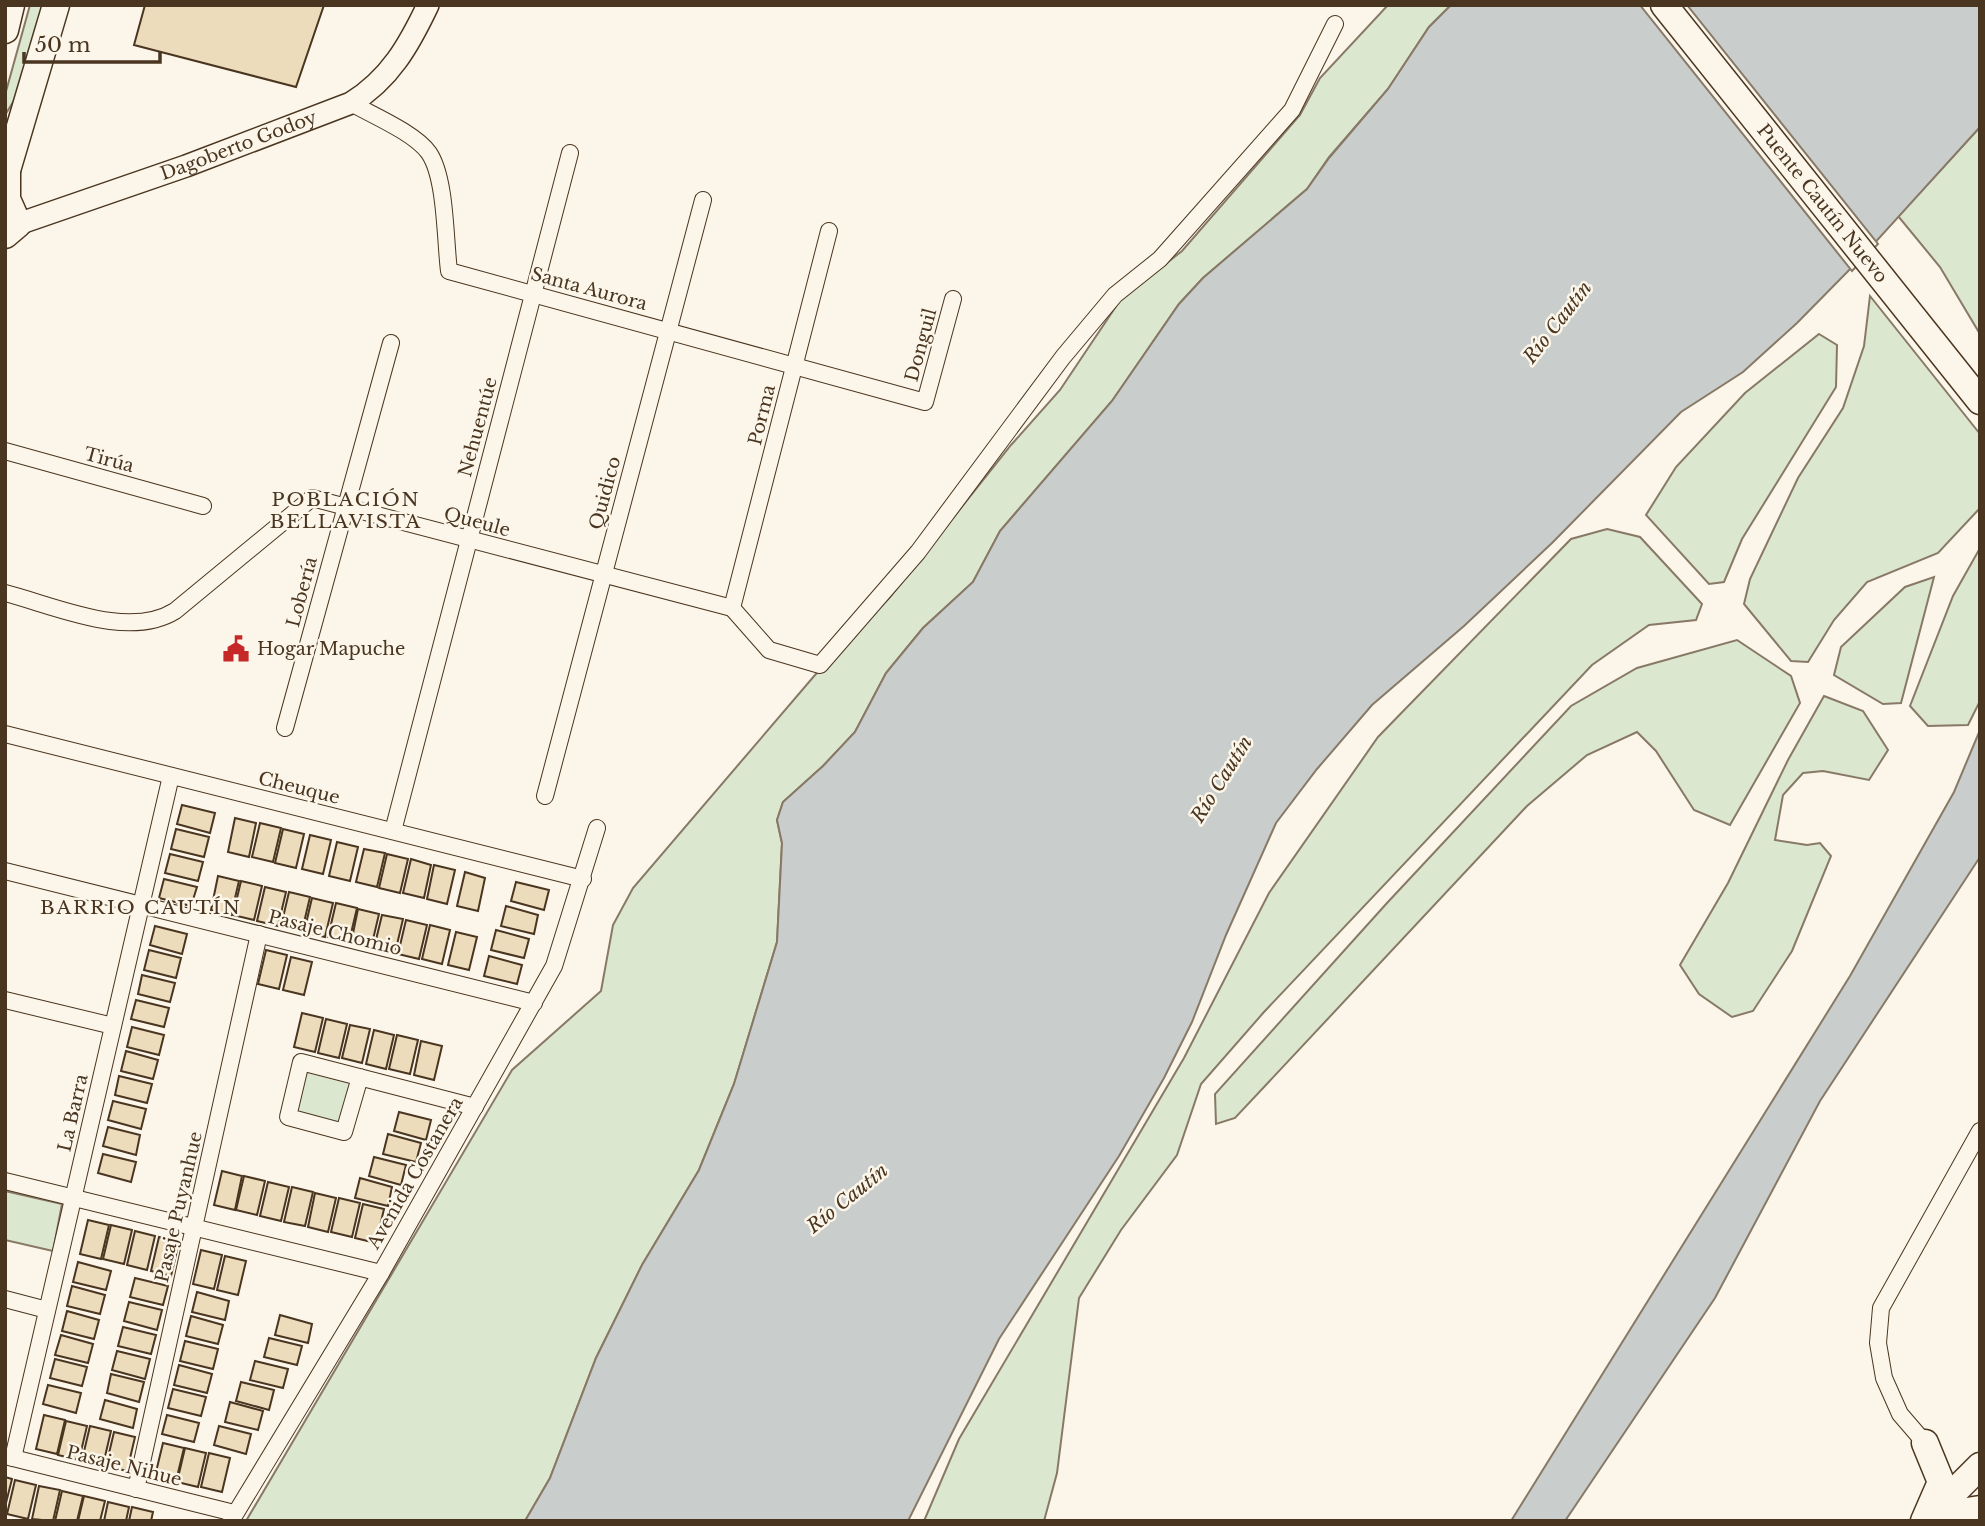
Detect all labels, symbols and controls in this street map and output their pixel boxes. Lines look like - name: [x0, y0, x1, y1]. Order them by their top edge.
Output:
- scale bar: [24, 21, 161, 65]
- text: 50 m: [35, 32, 91, 58]
- street label: Dagoberto Godoy: [158, 106, 320, 185]
- street label: Puente Cautín Nuevo: [1752, 120, 1892, 287]
- street label: Santa Aurora: [528, 263, 650, 315]
- water label: Río Cautín: [1518, 277, 1596, 369]
- street label: Donguil: [901, 306, 941, 384]
- street label: Nehuentúe: [454, 375, 502, 479]
- street label: Porma: [744, 382, 780, 447]
- street label: Tirúa: [82, 443, 136, 477]
- street label: Quidico: [585, 454, 625, 532]
- district label: POBLACIÓN BELLAVISTA: [270, 488, 422, 533]
- street label: Queule: [441, 503, 513, 541]
- street label: Lobería: [282, 555, 322, 629]
- public building icon: Hogar Mapuche: [221, 634, 251, 664]
- place label: Hogar Mapuche: [257, 638, 405, 660]
- water label: Río Cautín: [1185, 732, 1257, 827]
- street label: Cheuque: [256, 767, 342, 809]
- district label: BARRIO CAUTÍN: [40, 896, 242, 919]
- street label: Pasaje Chomio: [266, 906, 404, 960]
- street label: La Barra: [53, 1072, 93, 1154]
- street label: Avenida Costanera: [362, 1093, 467, 1254]
- street label: Pasaje Puyanhue: [151, 1129, 207, 1285]
- water label: Río Cautín: [801, 1159, 892, 1239]
- street label: Pasaje Nihue: [64, 1441, 184, 1491]

